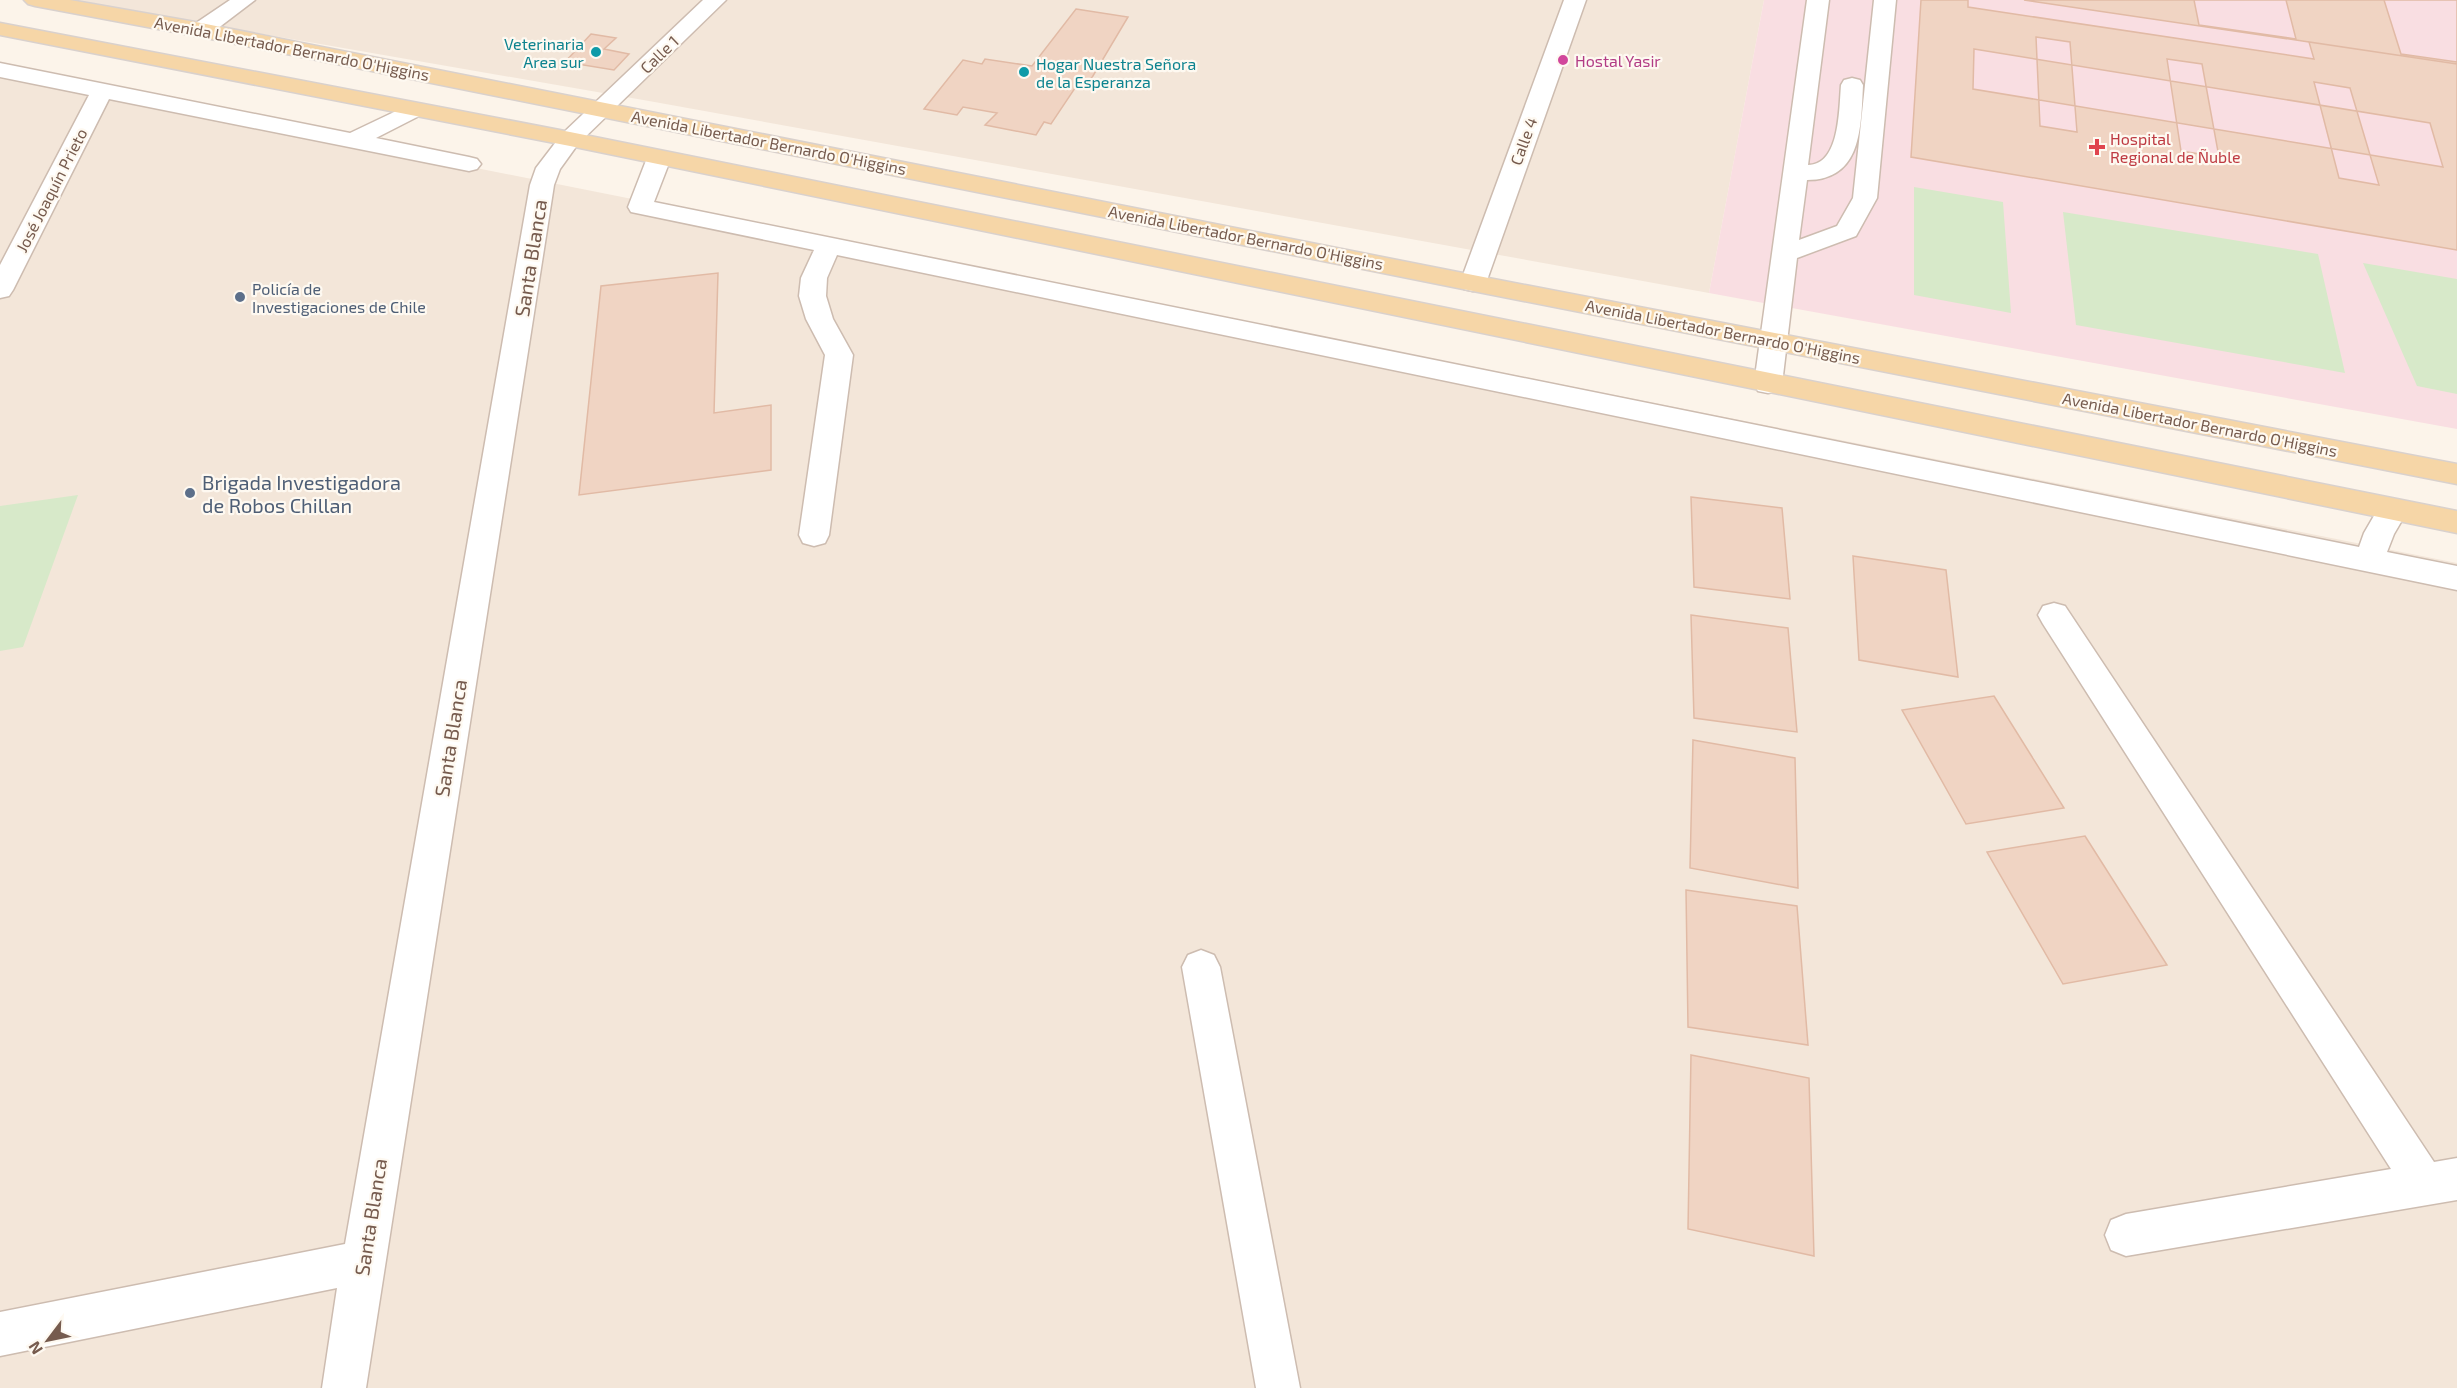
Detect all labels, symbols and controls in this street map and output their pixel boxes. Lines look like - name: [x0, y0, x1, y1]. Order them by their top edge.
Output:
- street label: Avenida Libertador Bernardo O'Higgins: [153, 12, 431, 84]
- street label: Calle 1: [636, 31, 682, 77]
- place label: Veterinaria Area sur: [504, 34, 585, 71]
- marker: Veterinaria Area sur: [589, 45, 603, 59]
- place label: Hostal Yasir: [1575, 51, 1661, 70]
- marker: Hostal Yasir: [1556, 53, 1570, 67]
- place label: Hogar Nuestra Señora de la Esperanza: [1036, 54, 1196, 91]
- marker: Hogar Nuestra Señora de la Esperanza: [1017, 65, 1031, 79]
- street label: Avenida Libertador Bernardo O'Higgins: [630, 106, 908, 178]
- street label: Calle 4: [1506, 114, 1540, 167]
- street label: José Joaquín Prieto: [12, 125, 90, 255]
- place label: Hospital Regional de Ñuble: [2110, 129, 2241, 166]
- marker: Hospital Regional de Ñuble: [2088, 138, 2106, 156]
- street label: Santa Blanca: [509, 198, 551, 318]
- street label: Avenida Libertador Bernardo O'Higgins: [1107, 201, 1385, 273]
- place label: Policía de Investigaciones de Chile: [252, 279, 426, 316]
- marker: Policía de Investigaciones de Chile: [233, 290, 247, 304]
- street label: Avenida Libertador Bernardo O'Higgins: [1584, 295, 1862, 367]
- street label: Avenida Libertador Bernardo O'Higgins: [2061, 388, 2339, 460]
- place label: Brigada Investigadora de Robos Chillan: [202, 470, 401, 517]
- marker: Brigada Investigadora de Robos Chillan: [183, 486, 197, 500]
- street label: Santa Blanca: [429, 678, 471, 798]
- street label: Santa Blanca: [349, 1157, 391, 1277]
- north arrow: [18, 1310, 78, 1370]
- text: N: [24, 1338, 46, 1358]

